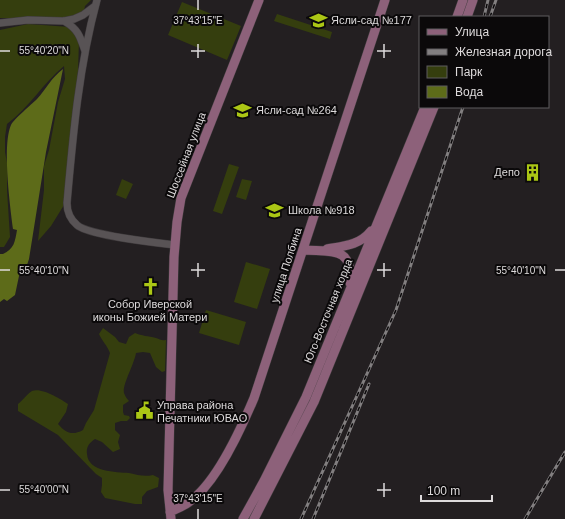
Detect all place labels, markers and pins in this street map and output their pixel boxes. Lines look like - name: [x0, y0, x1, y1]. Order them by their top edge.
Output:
- school or university icon: Ясли-сад №177: [308, 10, 328, 30]
- place label: Ясли-сад №177: [331, 14, 412, 26]
- school or university icon: Ясли-сад №264: [233, 100, 253, 120]
- place label: Ясли-сад №264: [256, 104, 337, 116]
- building icon: Депо: [523, 162, 543, 182]
- place label: Депо: [494, 166, 520, 178]
- school or university icon: Школа №918: [265, 200, 285, 220]
- place label: Школа №918: [288, 204, 355, 216]
- church icon: Собор Иверской иконы Божией Матери: [140, 276, 160, 296]
- place label: Собор Иверской иконы Божией Матери: [93, 298, 207, 323]
- place label: Управа района Печатники ЮВАО: [157, 399, 248, 424]
- public building icon: Управа района Печатники ЮВАО: [134, 401, 154, 421]

